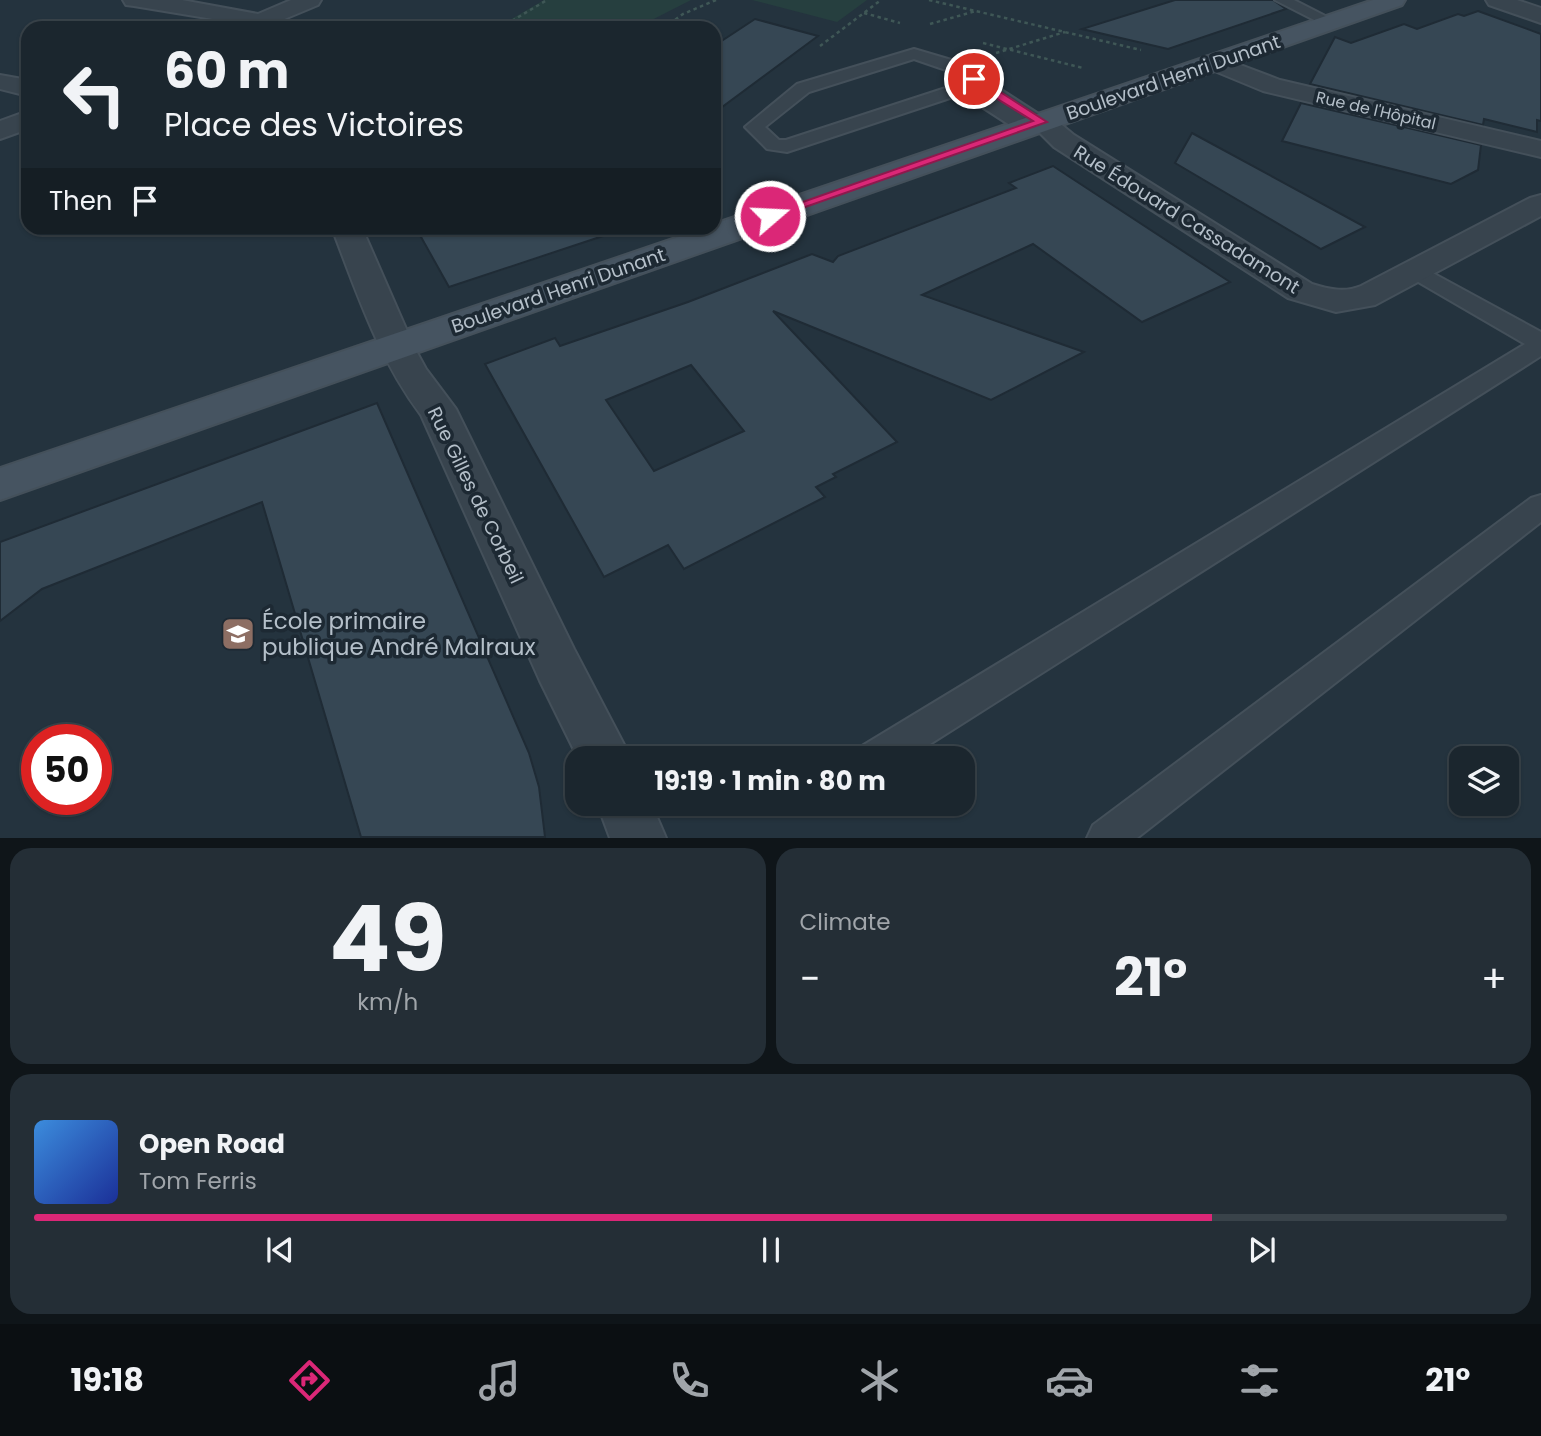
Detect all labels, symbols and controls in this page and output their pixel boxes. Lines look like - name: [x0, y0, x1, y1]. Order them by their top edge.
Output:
- street label: Boulevard Henri Dunant: [1063, 28, 1284, 127]
- text: 60 m: [164, 37, 289, 105]
- icon: left: [49, 49, 140, 140]
- pin: [944, 49, 1004, 109]
- icon: arrive: [955, 60, 993, 98]
- street label: Rue de l'Hôpital: [1314, 86, 1438, 135]
- text: Place des Victoires: [164, 102, 464, 147]
- street label: Rue Édouard Cassadamont: [1068, 139, 1305, 300]
- position arrow: [733, 179, 807, 253]
- icon: arrive: [126, 182, 164, 220]
- text: Then: [49, 183, 112, 219]
- street label: Boulevard Henri Dunant: [448, 241, 669, 340]
- street label: Rue Gilles de Corbeil: [421, 402, 530, 588]
- place label: École primaire publique André Malraux: [262, 605, 535, 663]
- school or university icon: École primaire publique André Malraux: [219, 615, 257, 653]
- speed limit sign: 50: [21, 724, 112, 815]
- map controls: [1449, 746, 1519, 816]
- button: layers: [1449, 746, 1519, 816]
- text: 19:19 · 1 min · 80 m: [654, 763, 886, 799]
- text: 49: [329, 875, 447, 1003]
- text: Climate: [800, 906, 890, 938]
- text: 21°: [1114, 941, 1187, 1014]
- text: −: [800, 952, 820, 1005]
- text: +: [1481, 952, 1507, 1005]
- text: km/h: [357, 986, 418, 1018]
- text: Open Road: [139, 1126, 285, 1162]
- text: Tom Ferris: [139, 1165, 257, 1197]
- icon: previous: [261, 1231, 299, 1269]
- icon: pause: [752, 1231, 790, 1269]
- icon: next: [1243, 1231, 1281, 1269]
- icon: directions: [285, 1356, 334, 1405]
- icon: music: [475, 1356, 524, 1405]
- icon: phone: [665, 1356, 714, 1405]
- icon: climate: [855, 1356, 904, 1405]
- icon: car: [1045, 1356, 1094, 1405]
- icon: filters: [1235, 1356, 1284, 1405]
- text: 19:18: [71, 1357, 144, 1402]
- text: 21°: [1425, 1357, 1470, 1402]

